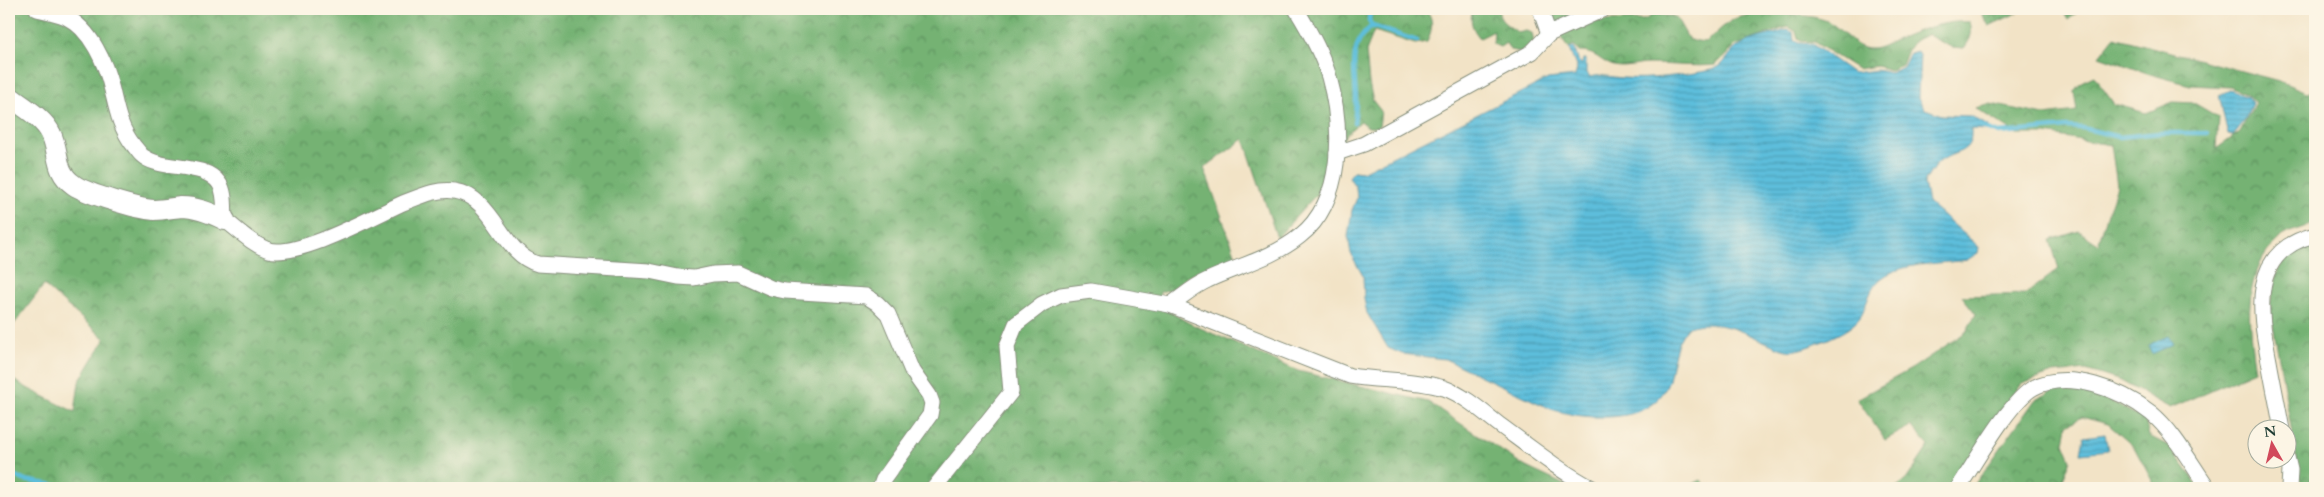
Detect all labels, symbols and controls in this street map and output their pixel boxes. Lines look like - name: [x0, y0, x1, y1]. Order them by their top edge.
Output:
- north arrow: [2246, 420, 2296, 470]
- text: N: [2263, 421, 2278, 442]

